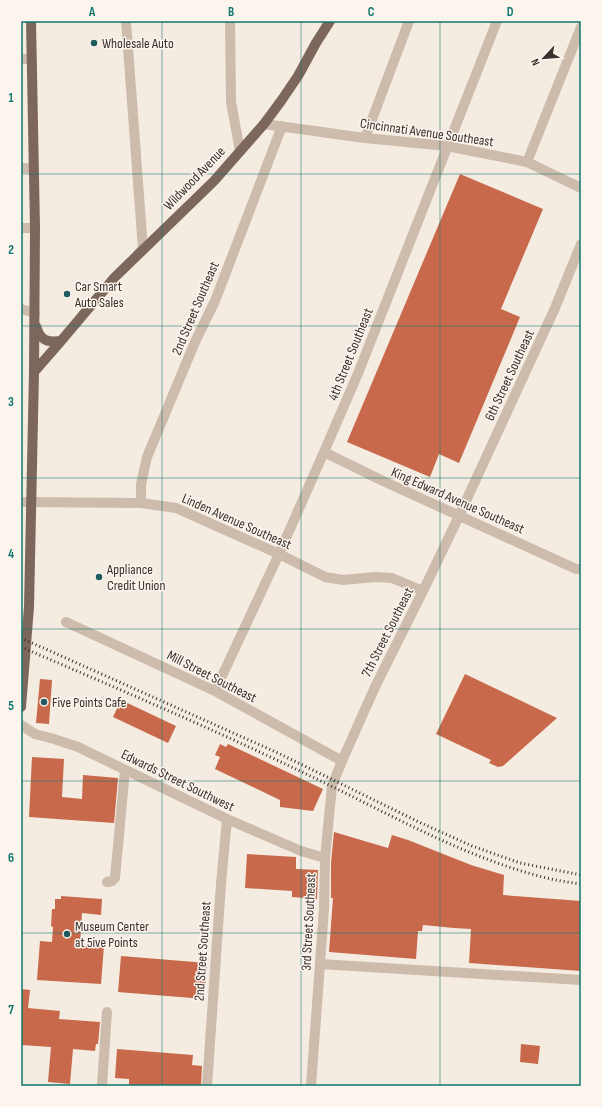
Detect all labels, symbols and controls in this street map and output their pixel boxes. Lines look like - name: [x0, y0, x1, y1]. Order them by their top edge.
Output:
- text: A: [88, 4, 96, 20]
- text: B: [228, 4, 234, 20]
- text: C: [368, 4, 375, 20]
- text: D: [507, 4, 514, 20]
- place label: Wholesale Auto: [102, 35, 174, 52]
- marker: Wholesale Auto: [89, 38, 99, 48]
- north arrow: [524, 38, 564, 78]
- text: N: [528, 57, 543, 68]
- text: 1: [8, 90, 14, 106]
- street label: Cincinnati Avenue Southeast: [359, 115, 495, 150]
- street label: Wildwood Avenue: [160, 143, 229, 214]
- text: 2: [8, 242, 14, 258]
- street label: 2nd Street Southeast: [168, 259, 223, 357]
- place label: Car Smart Auto Sales: [74, 278, 124, 311]
- marker: Car Smart Auto Sales: [62, 289, 72, 299]
- street label: 4th Street Southeast: [324, 305, 377, 403]
- street label: 6th Street Southeast: [481, 327, 538, 423]
- text: 3: [8, 394, 14, 410]
- street label: King Edward Avenue Southeast: [389, 463, 527, 537]
- street label: Linden Avenue Southeast: [179, 490, 294, 553]
- text: 4: [8, 546, 14, 562]
- place label: Appliance Credit Union: [106, 561, 165, 594]
- marker: Appliance Credit Union: [94, 572, 104, 582]
- street label: 7th Street Southeast: [358, 585, 417, 680]
- street label: Mill Street Southeast: [164, 647, 259, 706]
- place label: Five Points Cafe: [52, 694, 126, 711]
- marker: Five Points Cafe: [39, 697, 49, 707]
- text: 5: [8, 698, 14, 714]
- street label: Edwards Street Southwest: [118, 746, 237, 815]
- text: 6: [8, 850, 14, 866]
- street label: 3rd Street Southeast: [297, 873, 320, 971]
- street label: 2nd Street Southeast: [191, 901, 214, 1001]
- place label: Museum Center at 5ive Points: [75, 918, 149, 951]
- marker: Museum Center at 5ive Points: [62, 929, 72, 939]
- text: 7: [8, 1002, 14, 1018]

